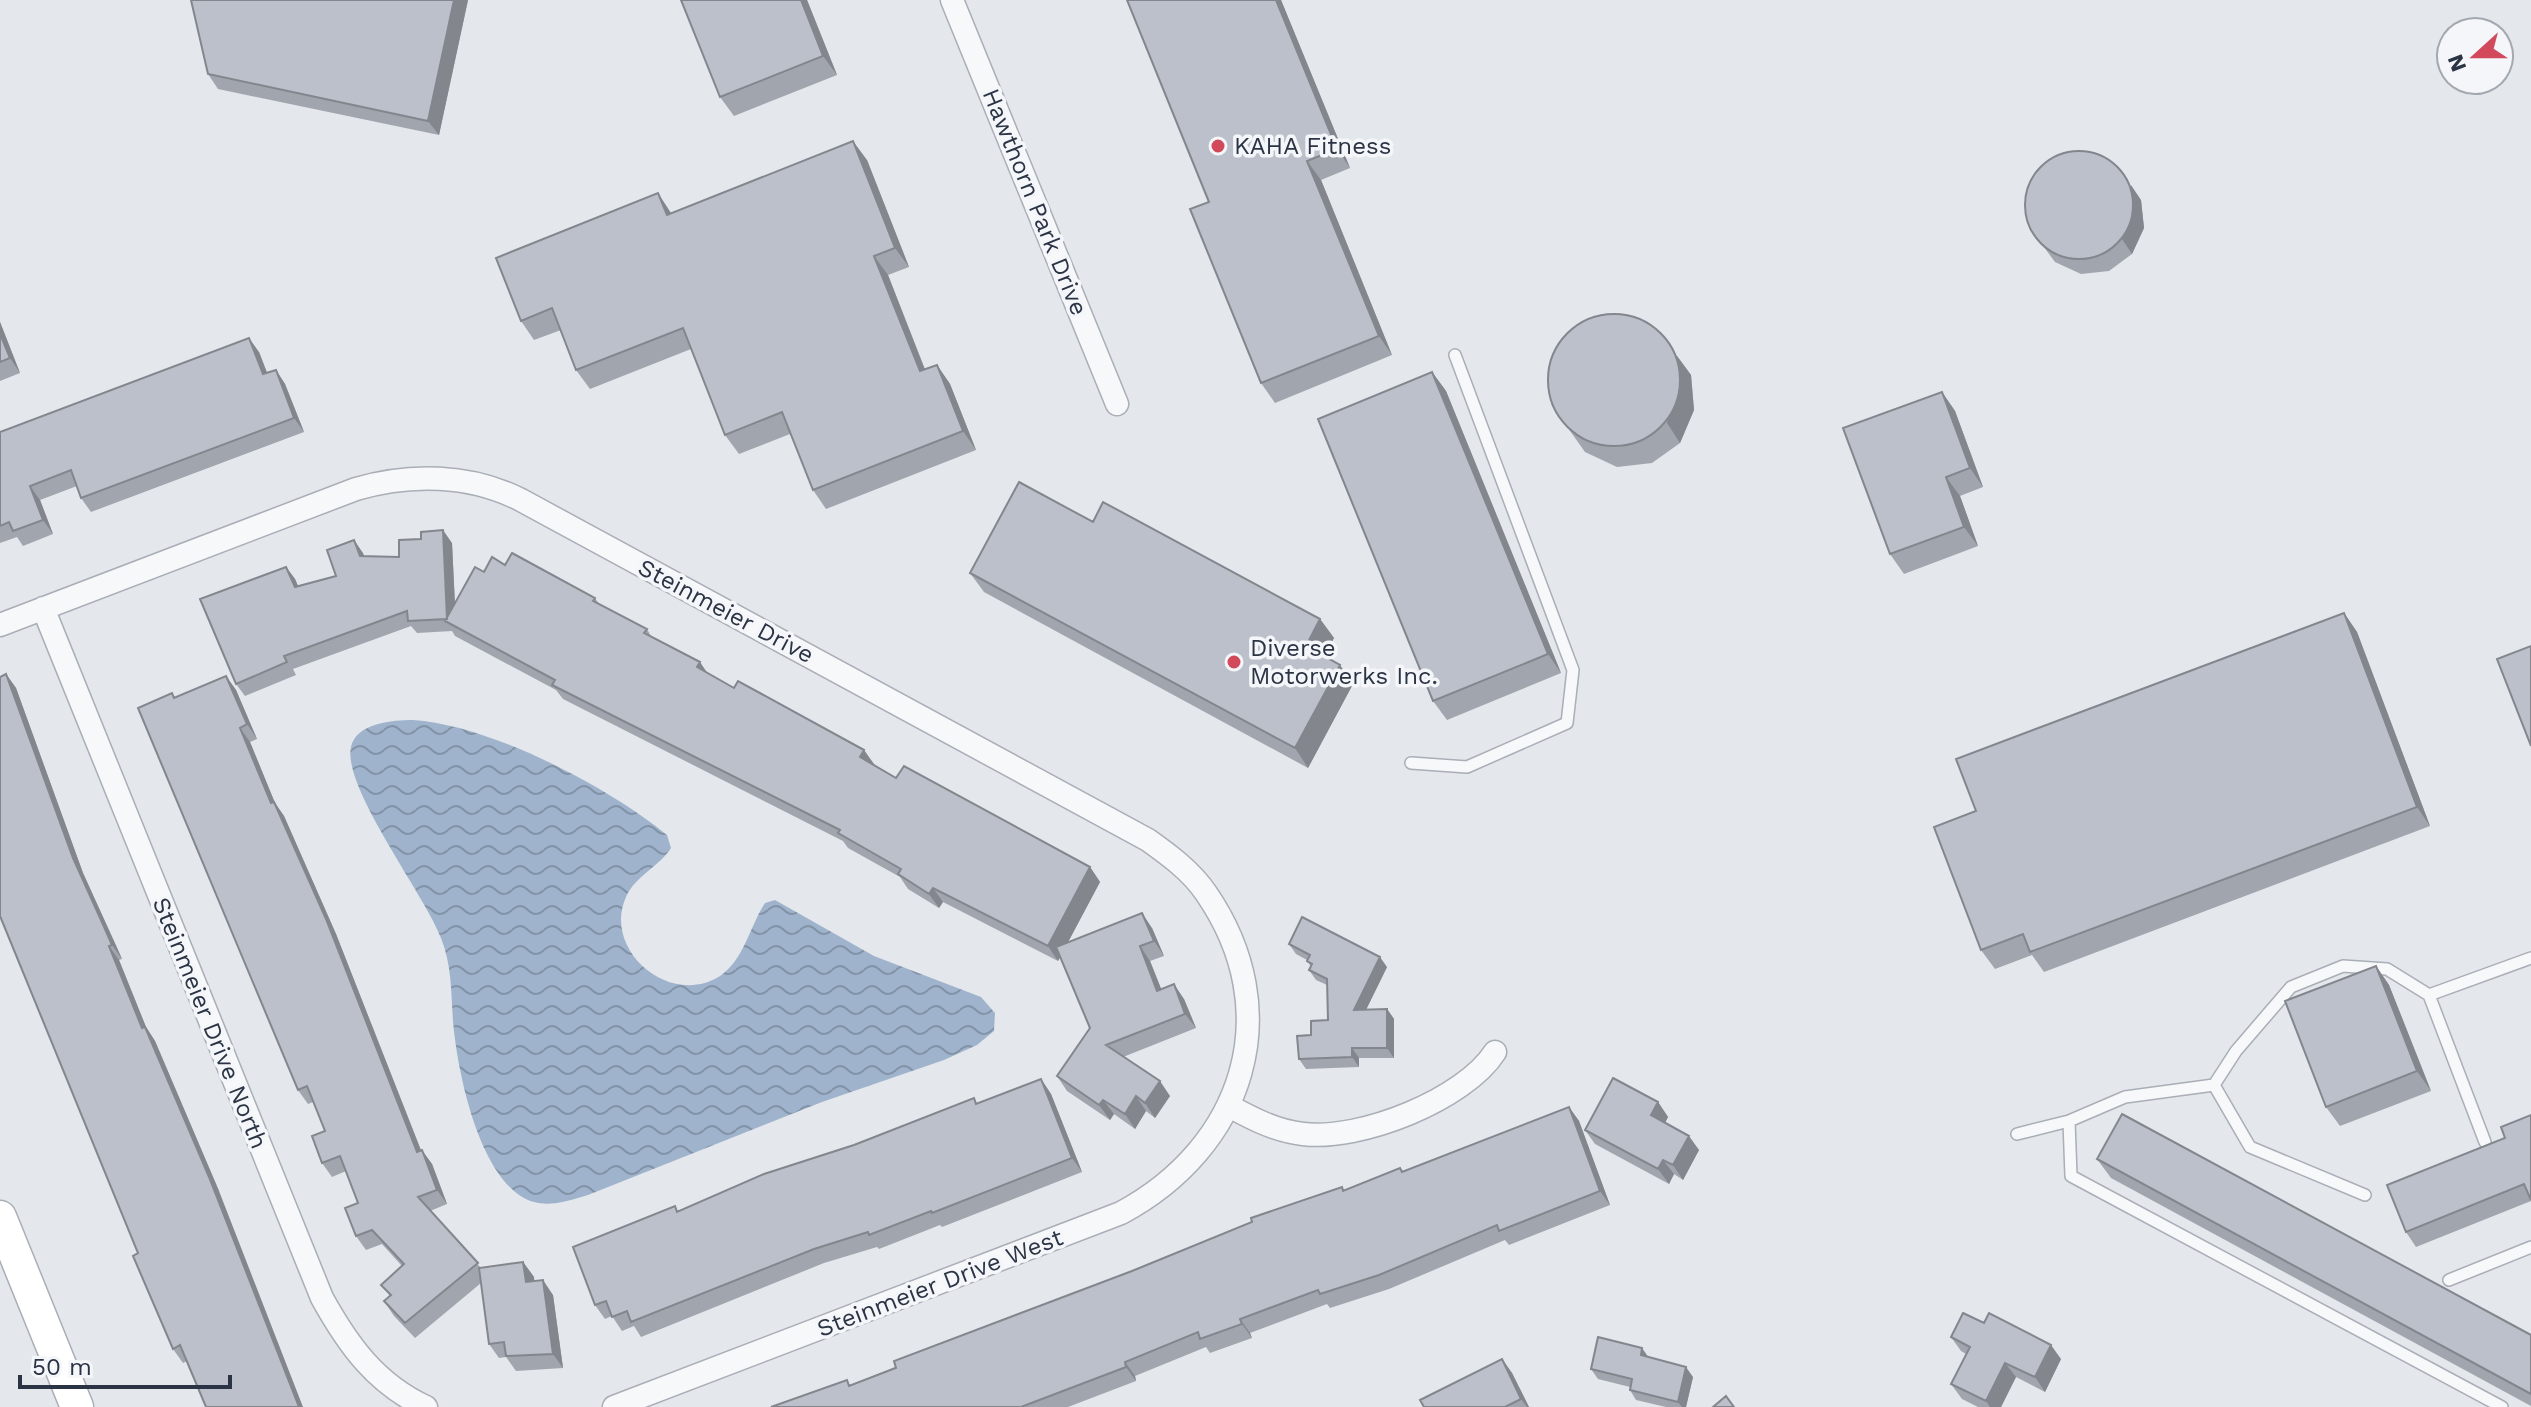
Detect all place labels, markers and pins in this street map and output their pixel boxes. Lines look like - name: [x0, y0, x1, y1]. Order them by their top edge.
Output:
- place label: KAHA Fitness: [1234, 132, 1391, 160]
- marker: KAHA Fitness: [1209, 137, 1227, 155]
- place label: Diverse Motorwerks Inc.: [1250, 634, 1438, 690]
- marker: Diverse Motorwerks Inc.: [1225, 653, 1243, 671]

